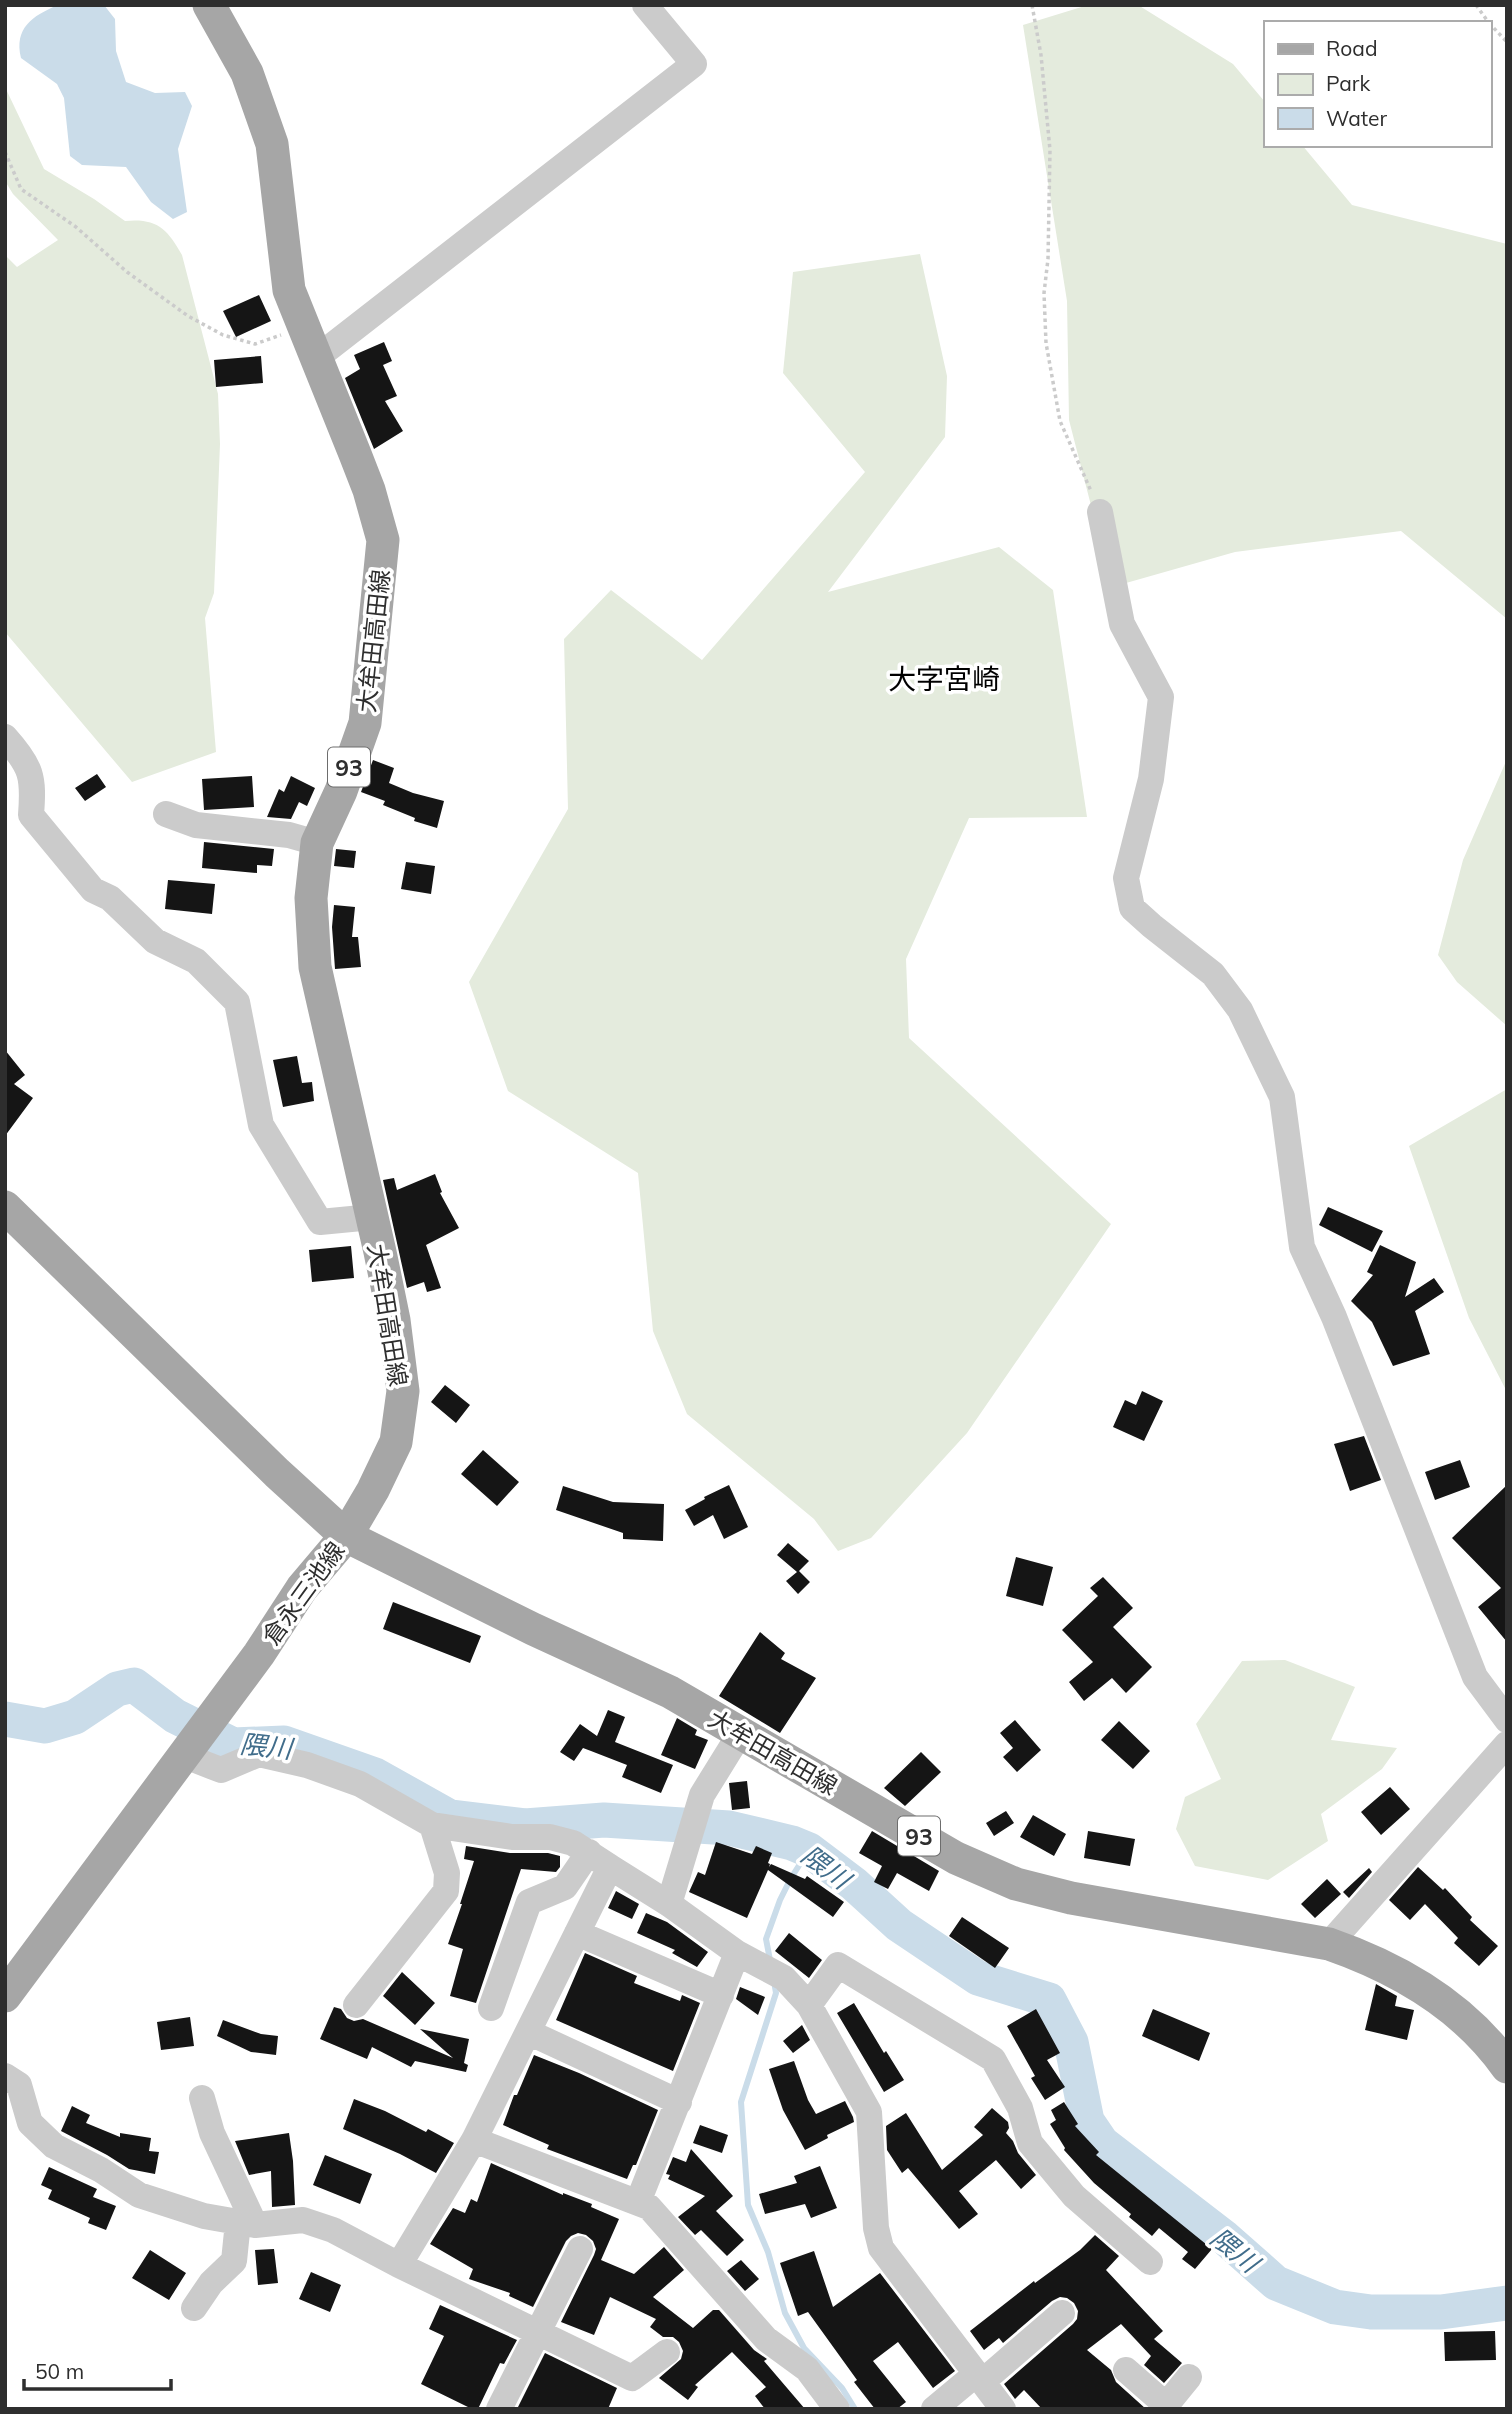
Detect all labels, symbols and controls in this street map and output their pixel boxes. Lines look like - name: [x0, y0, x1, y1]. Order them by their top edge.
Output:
- legend: [1264, 21, 1491, 147]
- text: Road: [1326, 35, 1377, 61]
- text: Park: [1326, 70, 1370, 96]
- text: Water: [1326, 105, 1387, 131]
- street label: 大牟田高田線: [351, 568, 395, 714]
- district label: 大字宮崎: [888, 661, 1000, 696]
- road number: 93: [328, 748, 370, 786]
- street label: 大牟田高田線: [362, 1242, 414, 1388]
- street label: 倉永三池線: [256, 1536, 350, 1650]
- street label: 大牟田高田線: [703, 1703, 843, 1801]
- water label: 隈川: [238, 1727, 297, 1765]
- road number: 93: [898, 1816, 940, 1856]
- water label: 隈川: [795, 1838, 859, 1898]
- water label: 隈川: [1204, 2221, 1268, 2281]
- scale bar: [24, 2348, 172, 2392]
- text: 50 m: [35, 2358, 84, 2384]

